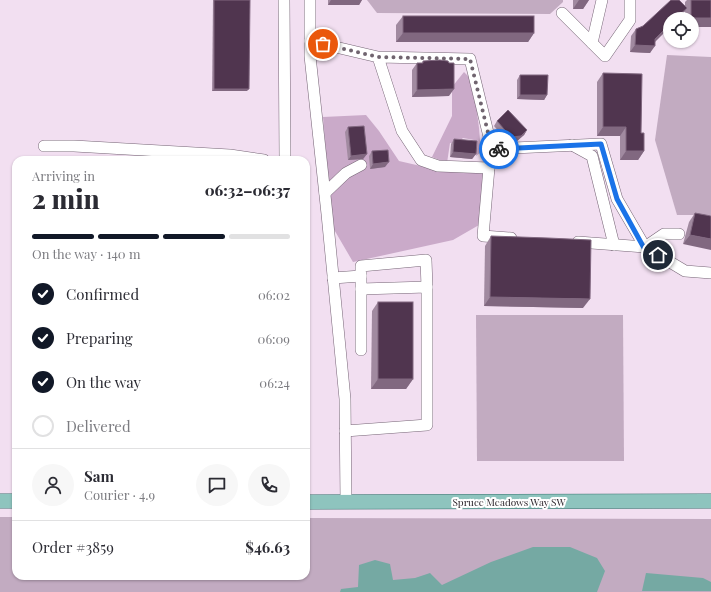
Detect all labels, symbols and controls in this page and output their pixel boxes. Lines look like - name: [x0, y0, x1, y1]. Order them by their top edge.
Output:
- map controls: [663, 12, 699, 48]
- button: locate: [663, 12, 699, 48]
- pin: [306, 27, 340, 61]
- icon: bag: [312, 33, 334, 55]
- courier: [479, 129, 519, 169]
- icon: bike: [488, 138, 510, 160]
- text: Arriving in: [32, 167, 95, 184]
- text: 06:32–06:37: [205, 180, 290, 200]
- text: 2 min: [32, 181, 100, 216]
- pin: [641, 238, 675, 272]
- icon: home: [647, 244, 669, 266]
- text: On the way · 140 m: [32, 245, 140, 262]
- icon: check: [32, 283, 54, 305]
- text: Confirmed: [66, 284, 139, 304]
- text: 06:02: [258, 286, 290, 303]
- icon: check: [32, 327, 54, 349]
- text: Preparing: [66, 328, 133, 348]
- text: 06:09: [258, 330, 290, 347]
- icon: check: [32, 371, 54, 393]
- text: On the way: [66, 372, 141, 392]
- text: 06:24: [259, 374, 290, 391]
- text: Delivered: [66, 416, 131, 436]
- button: person: [32, 464, 74, 506]
- button: chat: [196, 464, 238, 506]
- button: phone: [248, 464, 290, 506]
- text: Sam: [84, 466, 114, 486]
- text: Courier · 4.9: [84, 486, 155, 503]
- street label: Spruce Meadows Way SW: [452, 495, 567, 509]
- text: Order #3859: [32, 537, 114, 557]
- text: $46.63: [245, 537, 290, 557]

